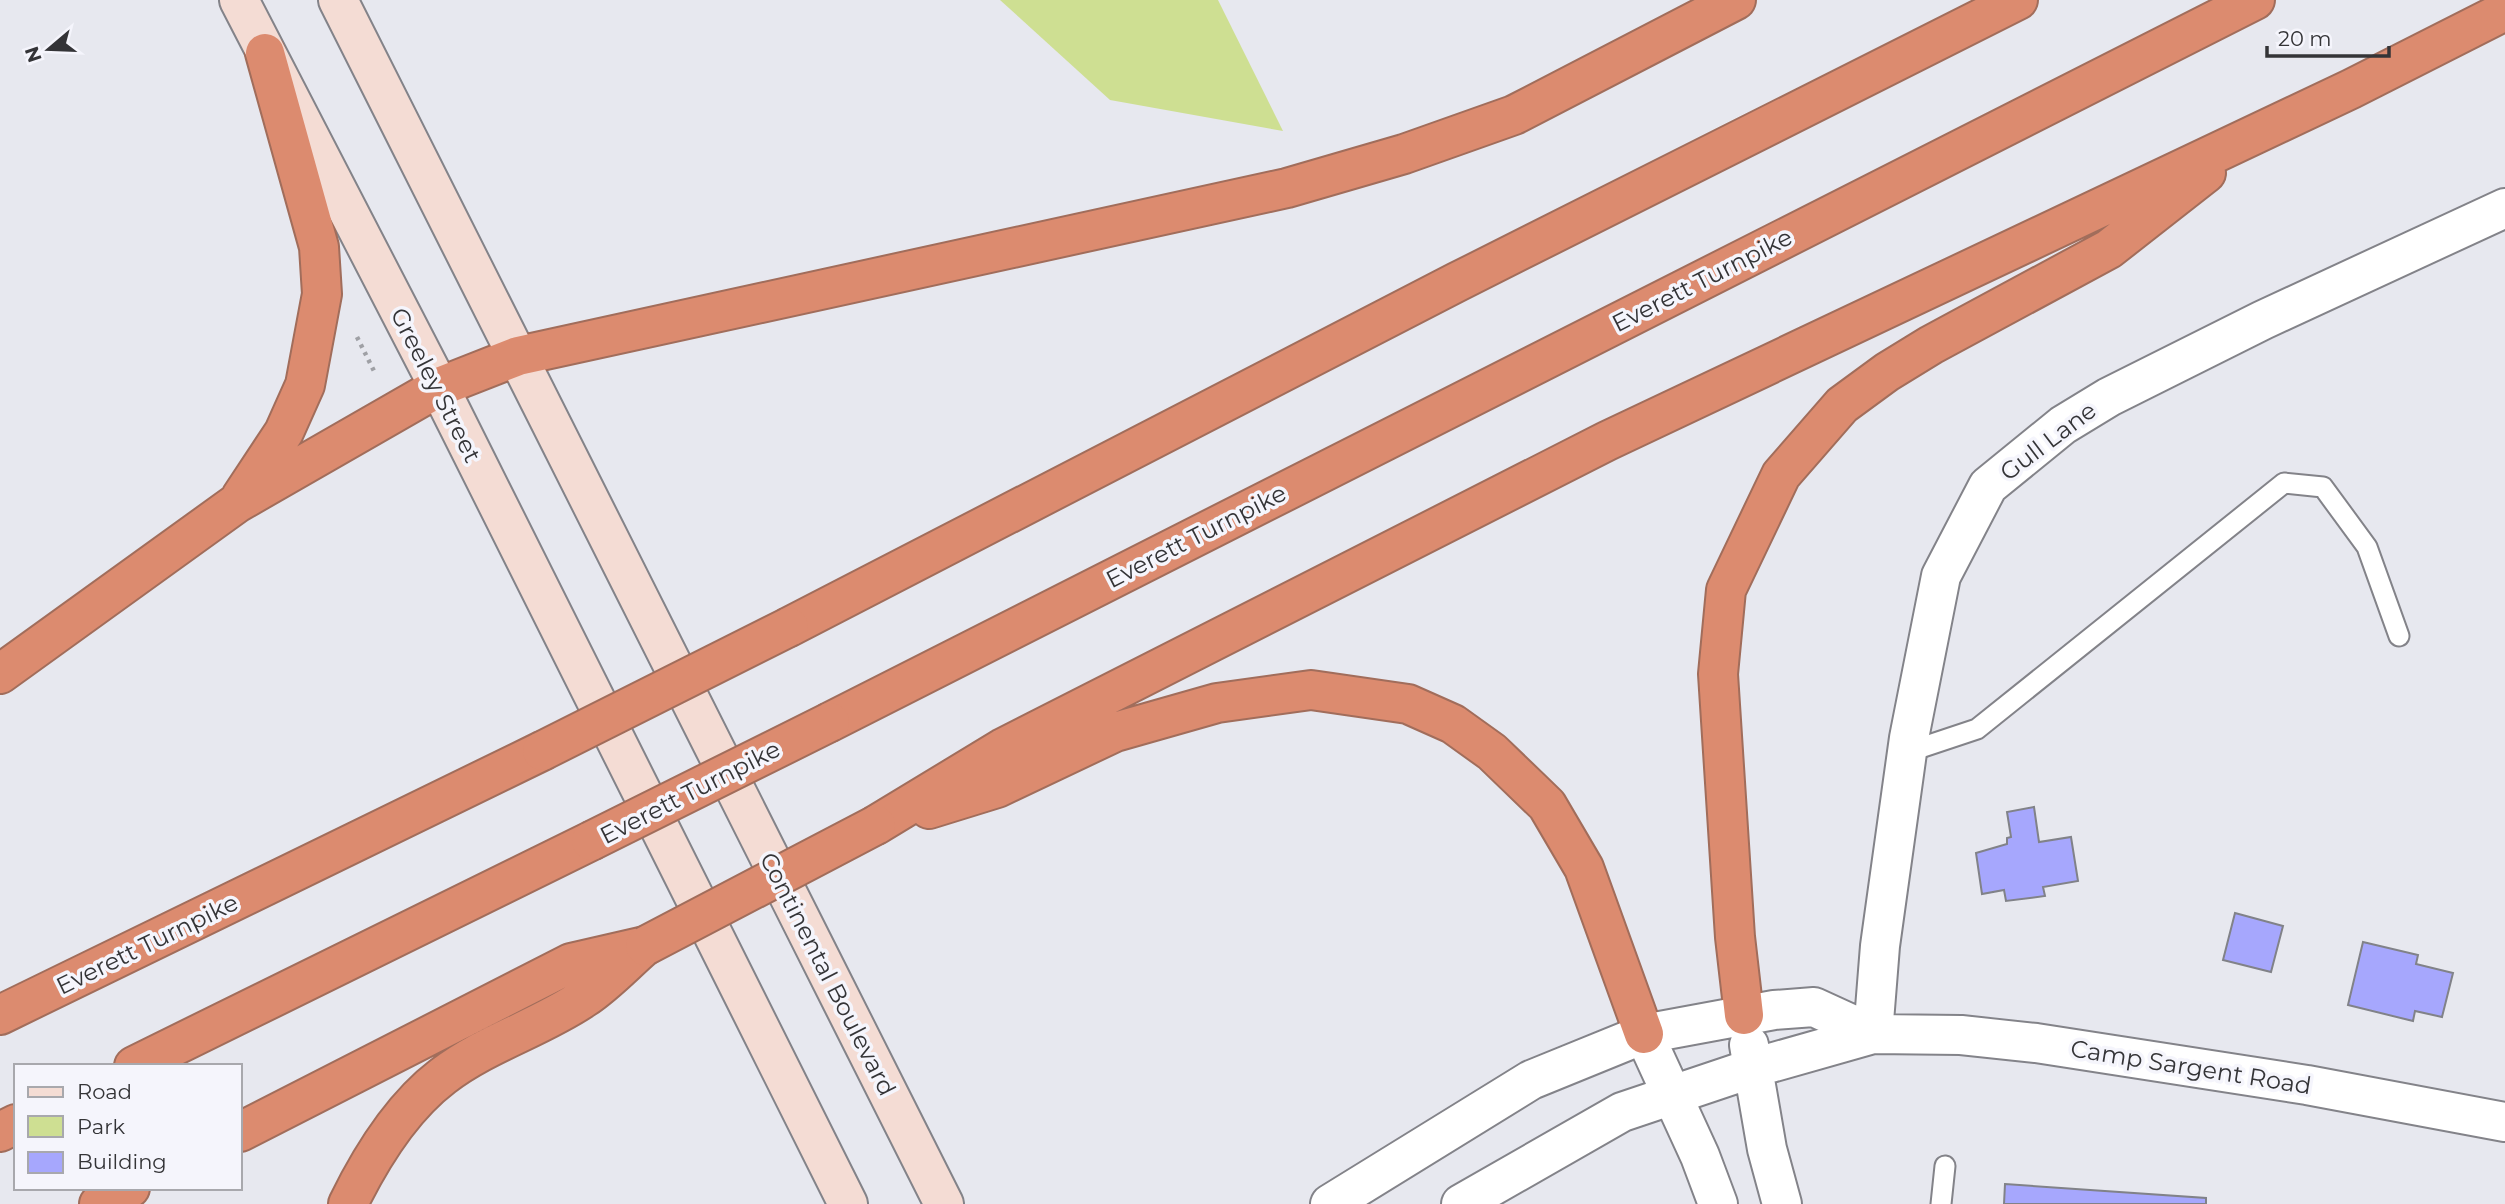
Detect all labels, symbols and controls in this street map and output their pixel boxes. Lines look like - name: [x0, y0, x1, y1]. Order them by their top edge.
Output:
- north arrow: [14, 14, 84, 84]
- scale bar: [2267, 14, 2390, 58]
- text: 20 m: [2278, 26, 2332, 51]
- text: N: [20, 43, 47, 65]
- street label: Everett Turnpike: [1607, 222, 1797, 338]
- street label: Greeley Street: [385, 303, 488, 467]
- street label: Gull Lane: [1994, 395, 2102, 487]
- street label: Everett Turnpike: [1101, 478, 1291, 594]
- street label: Everett Turnpike: [595, 734, 785, 850]
- street label: Continental Boulevard: [754, 847, 902, 1101]
- street label: Everett Turnpike: [51, 887, 243, 1001]
- street label: Camp Sargent Road: [2069, 1034, 2313, 1100]
- legend: [14, 1064, 242, 1190]
- text: Road: [77, 1079, 132, 1104]
- text: Park: [77, 1114, 125, 1139]
- text: Building: [77, 1149, 167, 1174]

